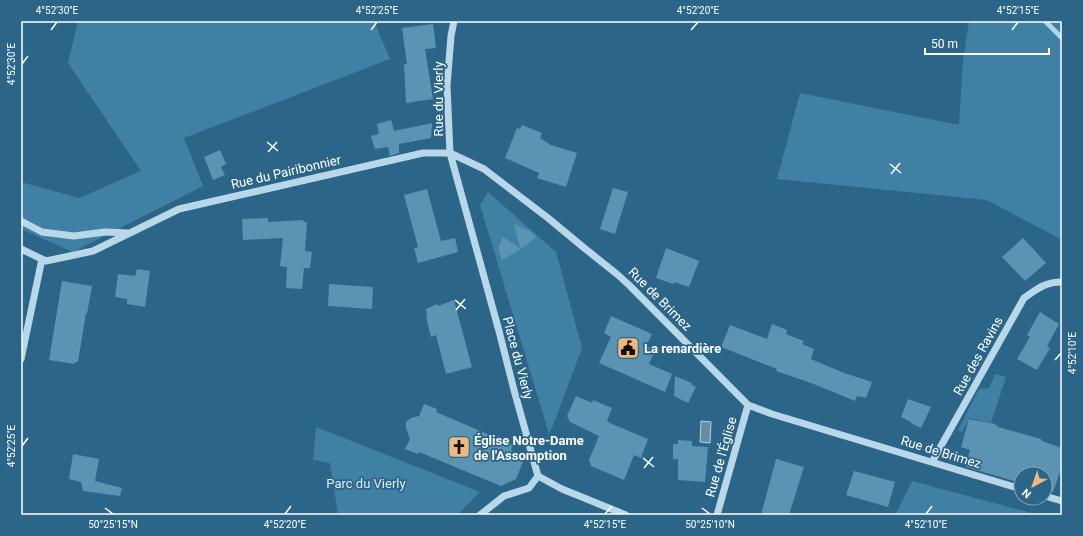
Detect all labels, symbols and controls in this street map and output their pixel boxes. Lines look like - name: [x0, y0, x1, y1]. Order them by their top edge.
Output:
- text: 4°52'30"E: [36, 5, 79, 16]
- text: 4°52'25"E: [356, 5, 399, 16]
- text: 4°52'20"E: [677, 5, 720, 16]
- text: 4°52'15"E: [997, 5, 1040, 16]
- scale bar: [925, 30, 1049, 56]
- text: 50 m: [931, 37, 958, 51]
- text: 4°52'30"E: [6, 42, 17, 85]
- street label: Rue du Vierly: [431, 61, 446, 137]
- street label: Rue du Pairibonnier: [230, 152, 343, 192]
- street label: Rue de Brimez: [625, 264, 695, 334]
- street label: Rue des Ravins: [950, 314, 1006, 398]
- street label: Place du Vierly: [500, 315, 536, 401]
- text: 4°52'10"E: [1067, 331, 1078, 374]
- public building icon: La renardière: [615, 335, 641, 361]
- place label: La renardière: [644, 341, 721, 356]
- street label: Rue de l'Église: [702, 415, 740, 499]
- text: 4°52'25"E: [6, 424, 17, 467]
- place label: Église Notre-Dame de l'Assomption: [474, 433, 584, 463]
- street label: Rue de Brimez: [899, 433, 983, 471]
- church icon: Église Notre-Dame de l'Assomption: [446, 434, 472, 460]
- north arrow: [1013, 466, 1053, 506]
- park label: Parc du Vierly: [326, 476, 406, 491]
- text: N: [1020, 486, 1034, 501]
- text: 50°25'15"N: [88, 519, 138, 530]
- text: 4°52'20"E: [264, 519, 307, 530]
- text: 4°52'15"E: [584, 519, 627, 530]
- text: 50°25'10"N: [685, 519, 735, 530]
- text: 4°52'10"E: [905, 519, 948, 530]

